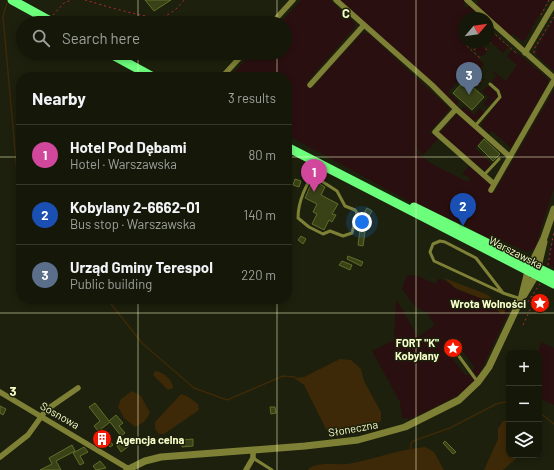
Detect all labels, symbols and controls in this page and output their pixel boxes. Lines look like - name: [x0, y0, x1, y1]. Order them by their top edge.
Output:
- text: C: [342, 5, 350, 21]
- north arrow: [458, 12, 494, 48]
- search box: [16, 16, 292, 60]
- icon: search: [30, 27, 52, 49]
- text: Search here: [62, 29, 140, 47]
- pin: 3: [456, 62, 482, 95]
- text: Nearby: [32, 88, 86, 108]
- text: 3 results: [228, 90, 276, 106]
- text: Hotel Pod Dębami: [70, 138, 187, 156]
- text: 1: [43, 147, 47, 163]
- text: 80 m: [249, 147, 276, 163]
- text: Hotel · Warszawska: [70, 156, 177, 172]
- pin: 1: [301, 159, 327, 192]
- pin: 2: [450, 193, 476, 226]
- text: Kobylany 2-6662-01: [70, 198, 200, 216]
- text: 2: [41, 207, 49, 223]
- text: 140 m: [244, 207, 276, 223]
- your location: [352, 212, 372, 232]
- text: Bus stop · Warszawska: [70, 216, 196, 232]
- street label: Warszawska: [487, 233, 545, 271]
- text: Urząd Gminy Terespol: [70, 258, 213, 276]
- text: 3: [41, 267, 49, 283]
- text: 220 m: [241, 267, 276, 283]
- text: Public building: [70, 276, 152, 292]
- place icon: Wrota Wolności: [529, 292, 551, 314]
- place label: Wrota Wolności: [450, 297, 526, 310]
- place label: FORT "K" Kobylany: [395, 336, 439, 362]
- place icon: FORT "K" Kobylany: [442, 337, 464, 359]
- map controls: [506, 350, 542, 458]
- button: +: [506, 350, 542, 386]
- text: 3: [9, 383, 17, 399]
- button: −: [506, 386, 542, 422]
- street label: Sosnowa: [38, 399, 82, 431]
- street label: Słoneczna: [327, 417, 379, 439]
- button: layers: [506, 422, 542, 458]
- building icon: Agencja celna: [91, 428, 113, 450]
- place label: Agencja celna: [116, 433, 185, 446]

